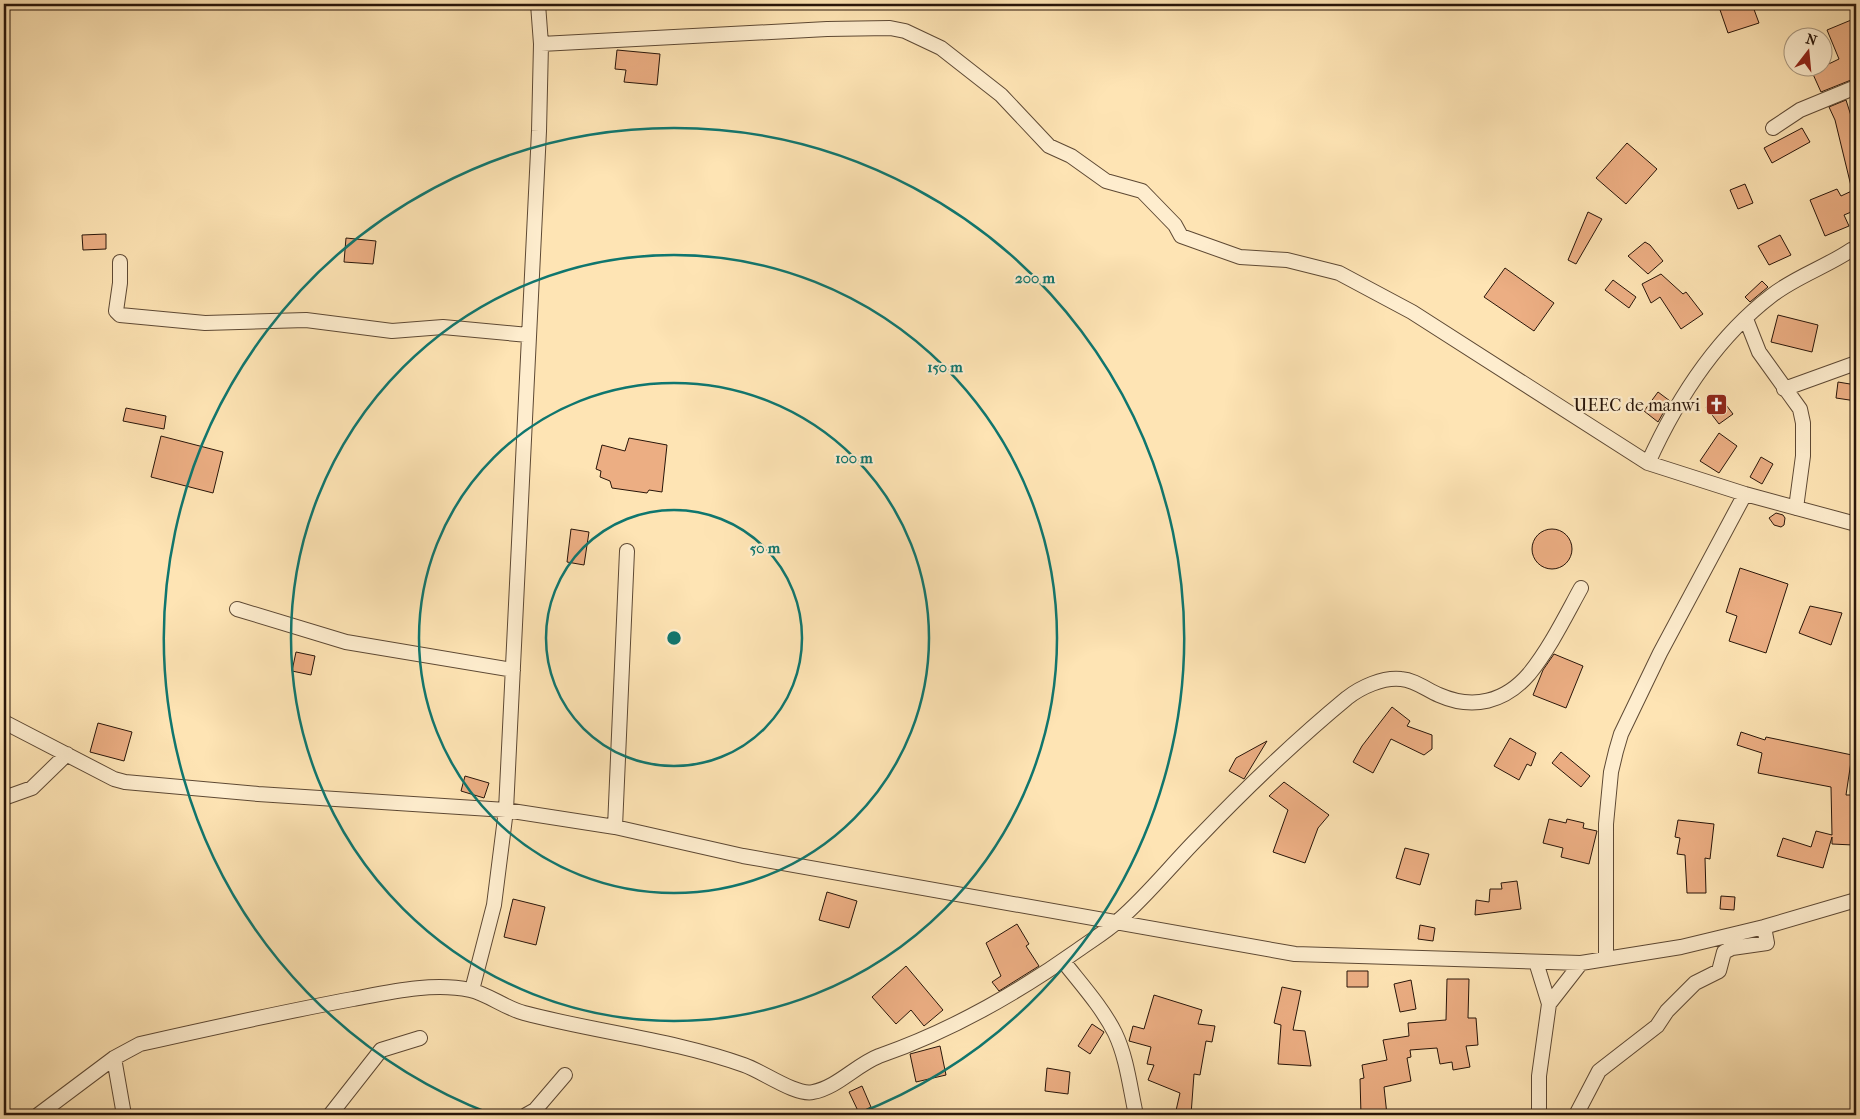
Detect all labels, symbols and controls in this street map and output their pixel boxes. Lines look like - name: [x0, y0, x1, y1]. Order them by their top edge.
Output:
- north arrow: [1782, 28, 1832, 78]
- text: N: [1804, 30, 1819, 50]
- text: 200 m: [1015, 269, 1055, 287]
- text: 150 m: [927, 358, 963, 376]
- church icon: UEEC de manwi: [1704, 393, 1728, 417]
- place label: UEEC de manwi: [1573, 395, 1701, 416]
- text: 100 m: [835, 449, 873, 467]
- text: 50 m: [750, 539, 781, 557]
- centre of rings: [665, 629, 683, 647]

